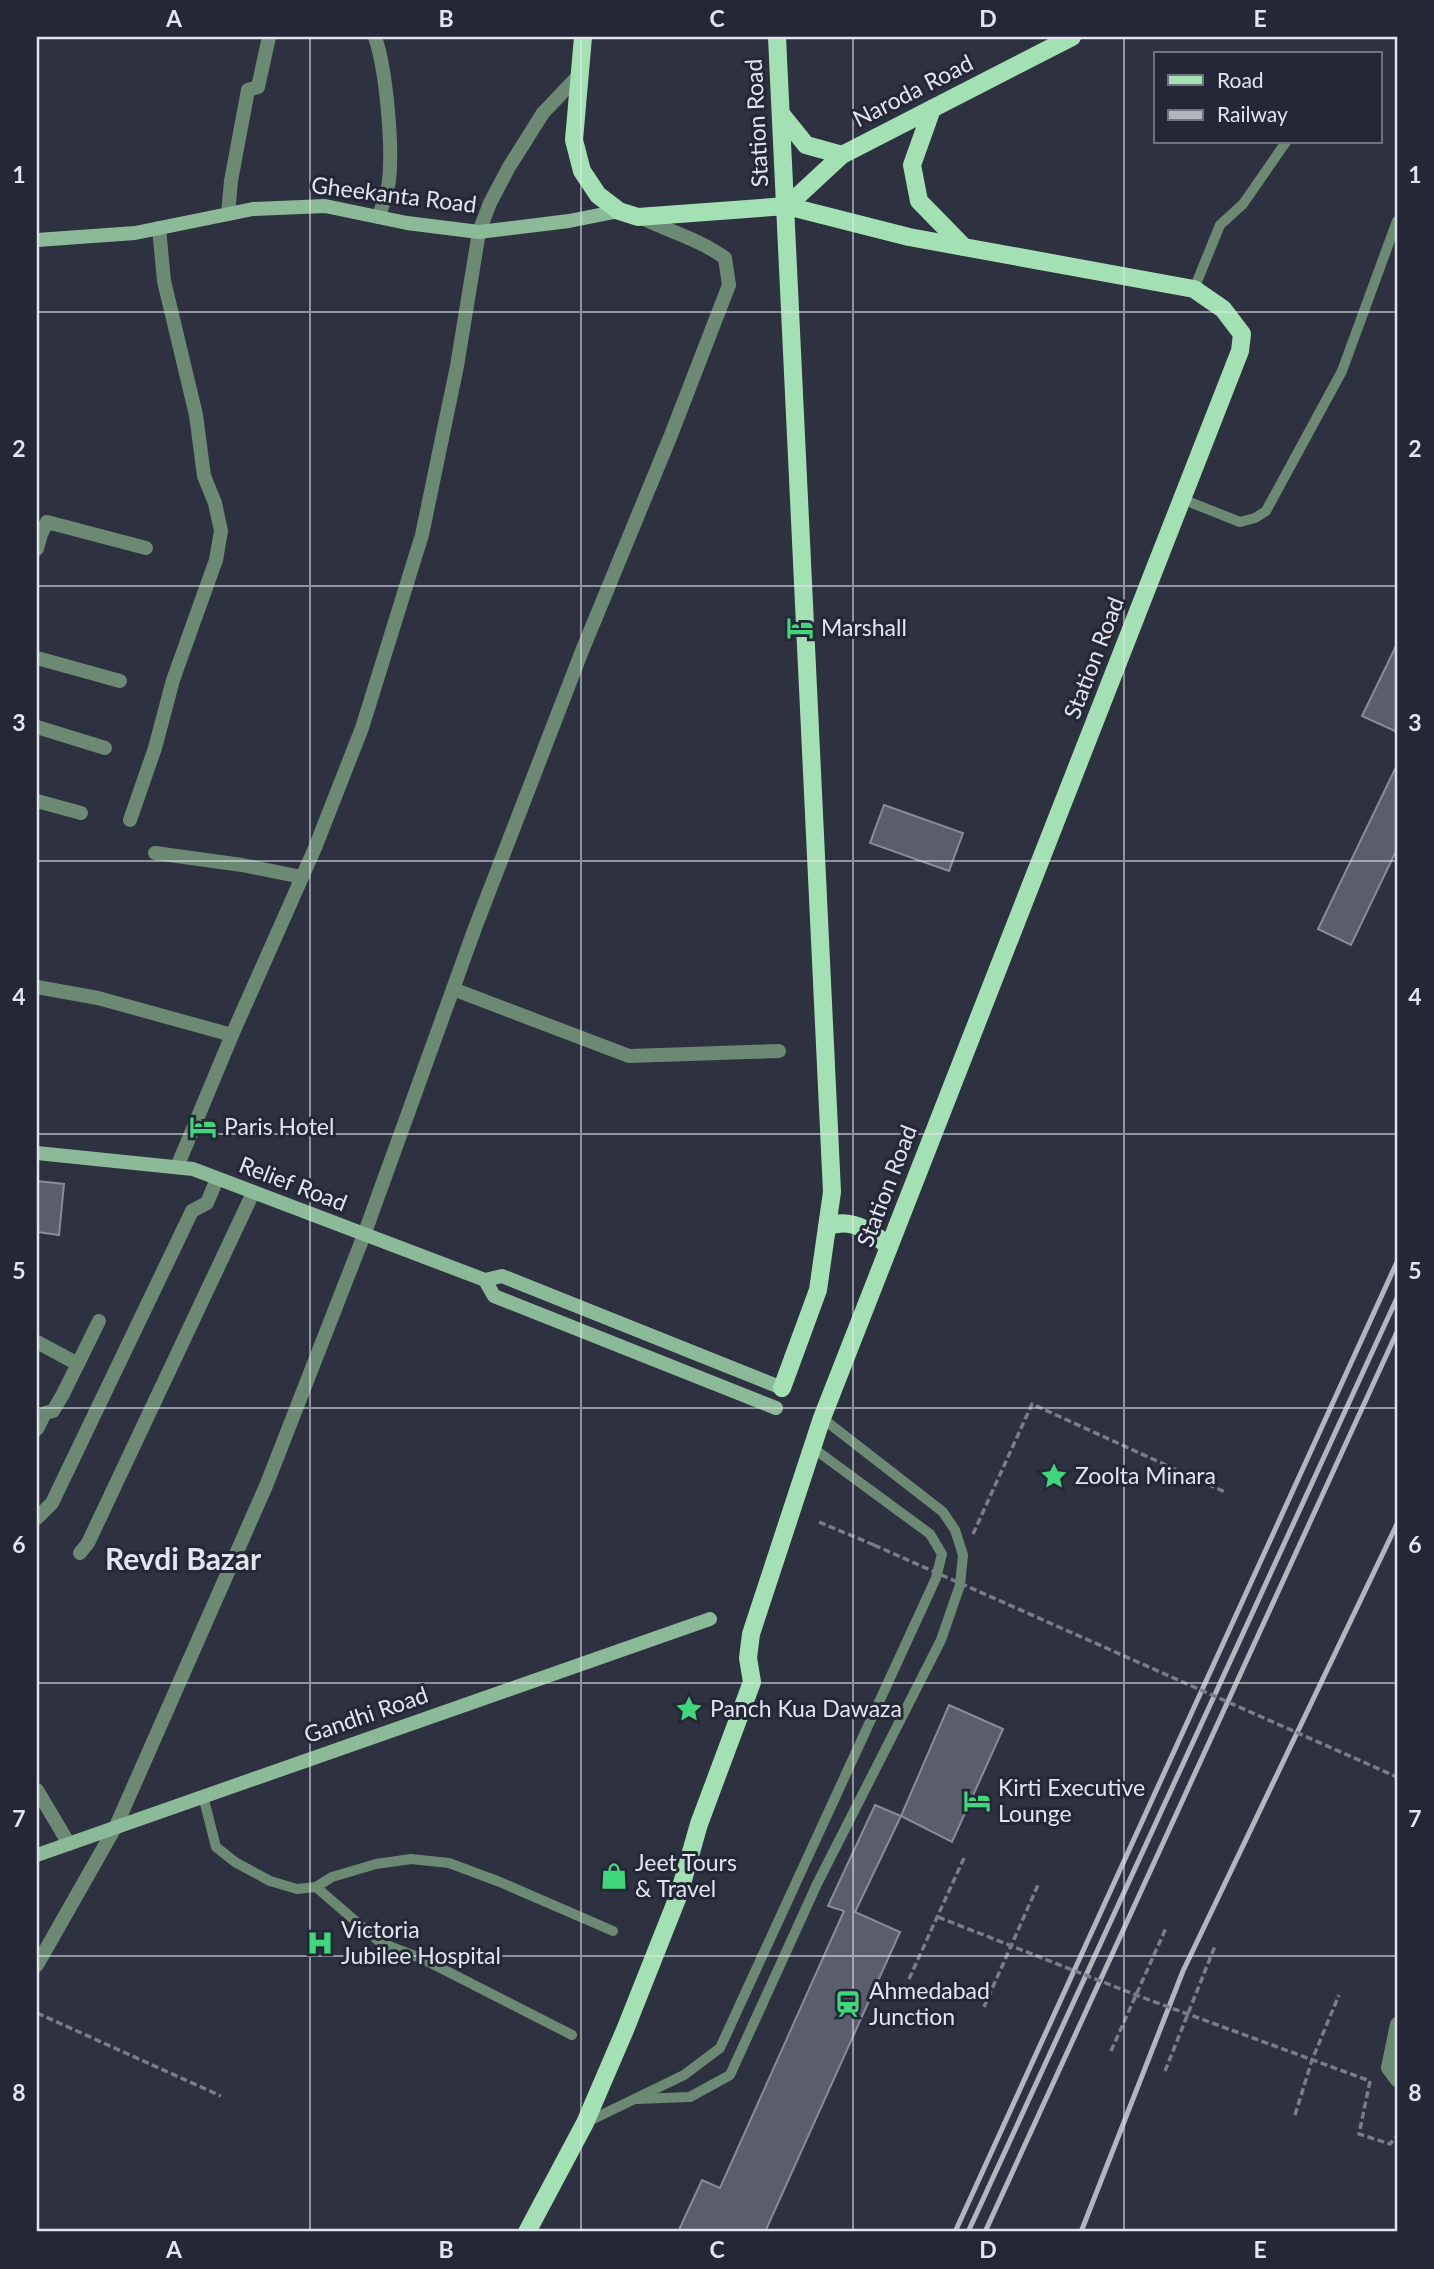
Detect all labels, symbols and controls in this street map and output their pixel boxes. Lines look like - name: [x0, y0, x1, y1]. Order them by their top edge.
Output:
- text: A: [165, 4, 183, 32]
- text: B: [438, 4, 454, 32]
- text: C: [709, 4, 725, 32]
- text: D: [979, 4, 997, 32]
- text: E: [1253, 4, 1267, 32]
- street label: Naroda Road: [848, 48, 977, 132]
- legend: [1154, 52, 1382, 144]
- street label: Station Road: [739, 58, 773, 188]
- text: Road: [1217, 67, 1264, 92]
- text: Railway: [1217, 101, 1288, 126]
- text: 1: [12, 160, 26, 188]
- text: 1: [1408, 160, 1422, 188]
- street label: Gheekanta Road: [310, 170, 478, 218]
- text: 2: [12, 434, 26, 462]
- text: 2: [1408, 434, 1422, 462]
- street label: Station Road: [1057, 593, 1129, 723]
- hotel icon: Marshall: [785, 613, 815, 643]
- place label: Marshall: [821, 613, 907, 641]
- text: 3: [12, 708, 26, 736]
- text: 3: [1408, 708, 1422, 736]
- text: 4: [12, 982, 26, 1010]
- text: 4: [1408, 982, 1422, 1010]
- hotel icon: Paris Hotel: [188, 1112, 218, 1142]
- place label: Paris Hotel: [224, 1112, 334, 1140]
- street label: Station Road: [850, 1121, 922, 1251]
- street label: Relief Road: [235, 1150, 351, 1216]
- text: 5: [12, 1256, 26, 1284]
- text: 5: [1408, 1256, 1422, 1284]
- place icon: Zoolta Minara: [1039, 1461, 1069, 1491]
- place label: Zoolta Minara: [1075, 1461, 1216, 1489]
- text: 6: [12, 1530, 26, 1558]
- text: 6: [1408, 1530, 1422, 1558]
- district label: Revdi Bazar: [105, 1540, 262, 1576]
- street label: Gandhi Road: [300, 1680, 431, 1748]
- place icon: Panch Kua Dawaza: [674, 1694, 704, 1724]
- place label: Panch Kua Dawaza: [710, 1694, 902, 1722]
- place label: Kirti Executive Lounge: [998, 1773, 1145, 1827]
- hotel icon: Kirti Executive Lounge: [962, 1786, 992, 1816]
- text: 7: [12, 1804, 26, 1832]
- text: 7: [1408, 1804, 1422, 1832]
- place label: Jeet Tours & Travel: [635, 1848, 737, 1902]
- shop icon: Jeet Tours & Travel: [599, 1861, 629, 1891]
- place label: Victoria Jubilee Hospital: [341, 1915, 501, 1969]
- hospital icon: Victoria Jubilee Hospital: [305, 1928, 335, 1958]
- place label: Ahmedabad Junction: [869, 1976, 990, 2030]
- station icon: Ahmedabad Junction: [833, 1989, 863, 2019]
- text: 8: [12, 2078, 26, 2106]
- text: 8: [1408, 2078, 1422, 2106]
- text: A: [165, 2235, 183, 2263]
- text: B: [438, 2235, 454, 2263]
- text: C: [709, 2235, 725, 2263]
- text: D: [979, 2235, 997, 2263]
- text: E: [1253, 2235, 1267, 2263]

